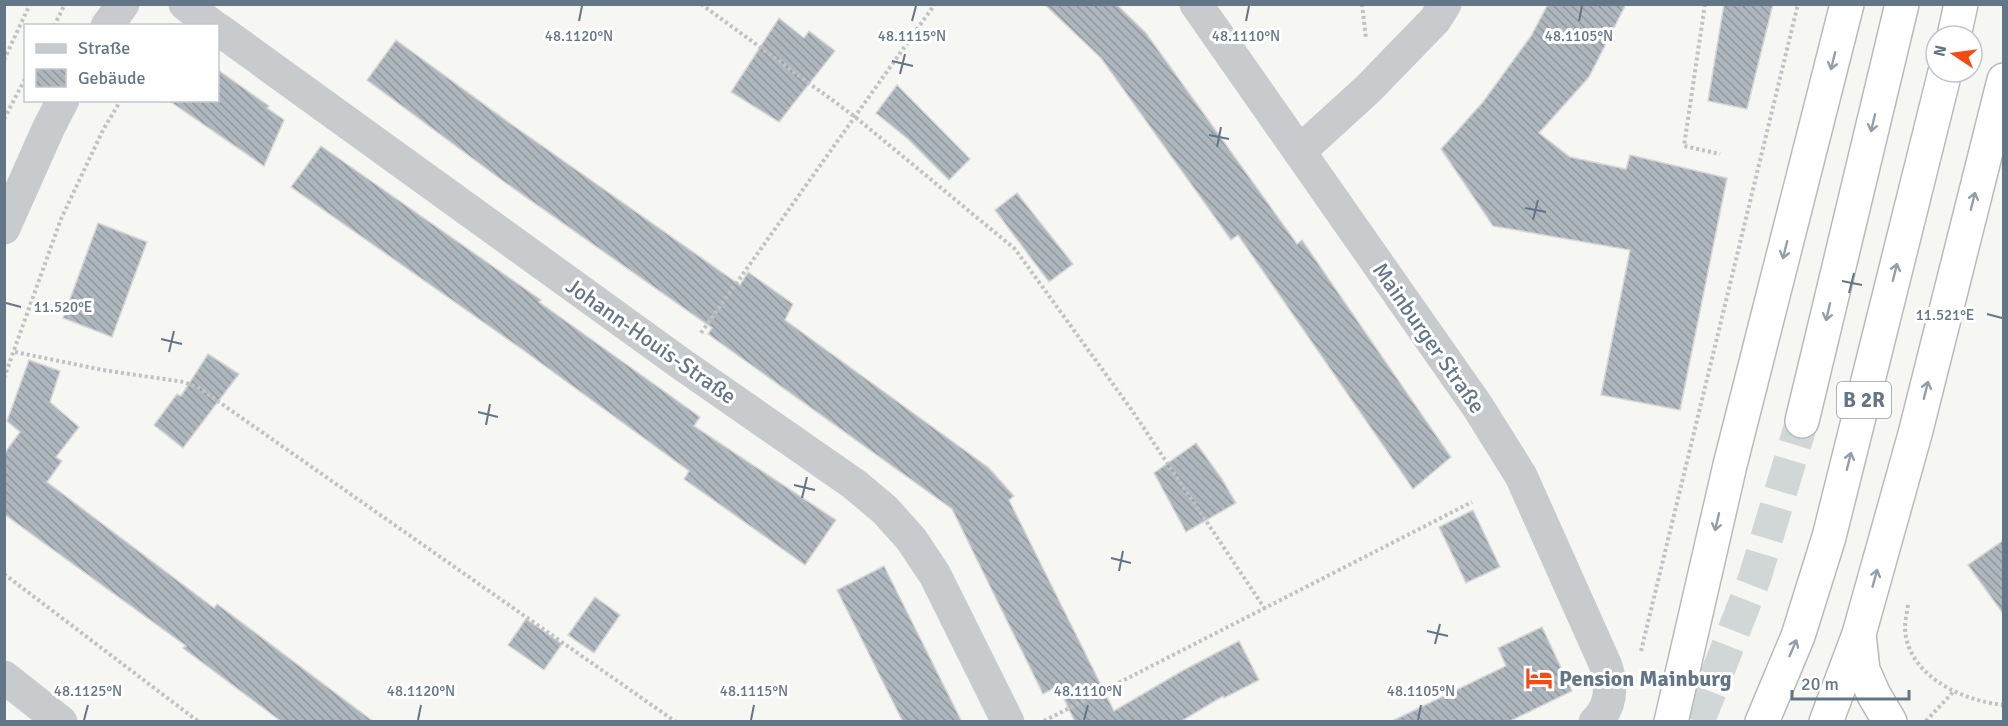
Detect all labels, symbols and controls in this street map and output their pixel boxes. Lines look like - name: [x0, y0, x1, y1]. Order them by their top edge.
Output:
- legend: [24, 24, 219, 102]
- north arrow: [1924, 24, 1984, 84]
- text: 48.1120°N: [545, 27, 613, 45]
- text: 48.1115°N: [878, 27, 946, 45]
- text: 48.1110°N: [1212, 27, 1280, 45]
- text: 48.1105°N: [1545, 27, 1613, 45]
- text: Straße: [78, 37, 130, 59]
- text: N: [1929, 43, 1951, 59]
- one-way arrow: [1826, 51, 1838, 70]
- text: Gebäude: [78, 67, 146, 89]
- one-way arrow: [1867, 113, 1879, 132]
- one-way arrow: [1968, 191, 1980, 210]
- one-way arrow: [1778, 240, 1790, 259]
- street label: Mainburger Straße: [1367, 257, 1491, 419]
- one-way arrow: [1890, 263, 1902, 282]
- street label: Johann-Houis-Straße: [561, 272, 741, 410]
- text: 11.520°E: [34, 298, 92, 316]
- one-way arrow: [1822, 302, 1833, 322]
- text: 11.521°E: [1916, 306, 1974, 324]
- one-way arrow: [1921, 381, 1932, 400]
- road number: B 2R: [1837, 382, 1891, 418]
- one-way arrow: [1843, 452, 1855, 471]
- one-way arrow: [1711, 512, 1723, 531]
- one-way arrow: [1870, 569, 1881, 588]
- one-way arrow: [1788, 639, 1799, 658]
- hotel icon: Pension Mainburg: [1524, 663, 1554, 693]
- scale bar: [1792, 663, 1909, 701]
- place label: Pension Mainburg: [1559, 665, 1732, 692]
- text: 20 m: [1801, 673, 1839, 695]
- text: 48.1125°N: [54, 682, 122, 700]
- text: 48.1120°N: [387, 682, 455, 700]
- text: 48.1115°N: [720, 682, 788, 700]
- text: 48.1110°N: [1054, 682, 1122, 700]
- text: 48.1105°N: [1387, 682, 1455, 700]

